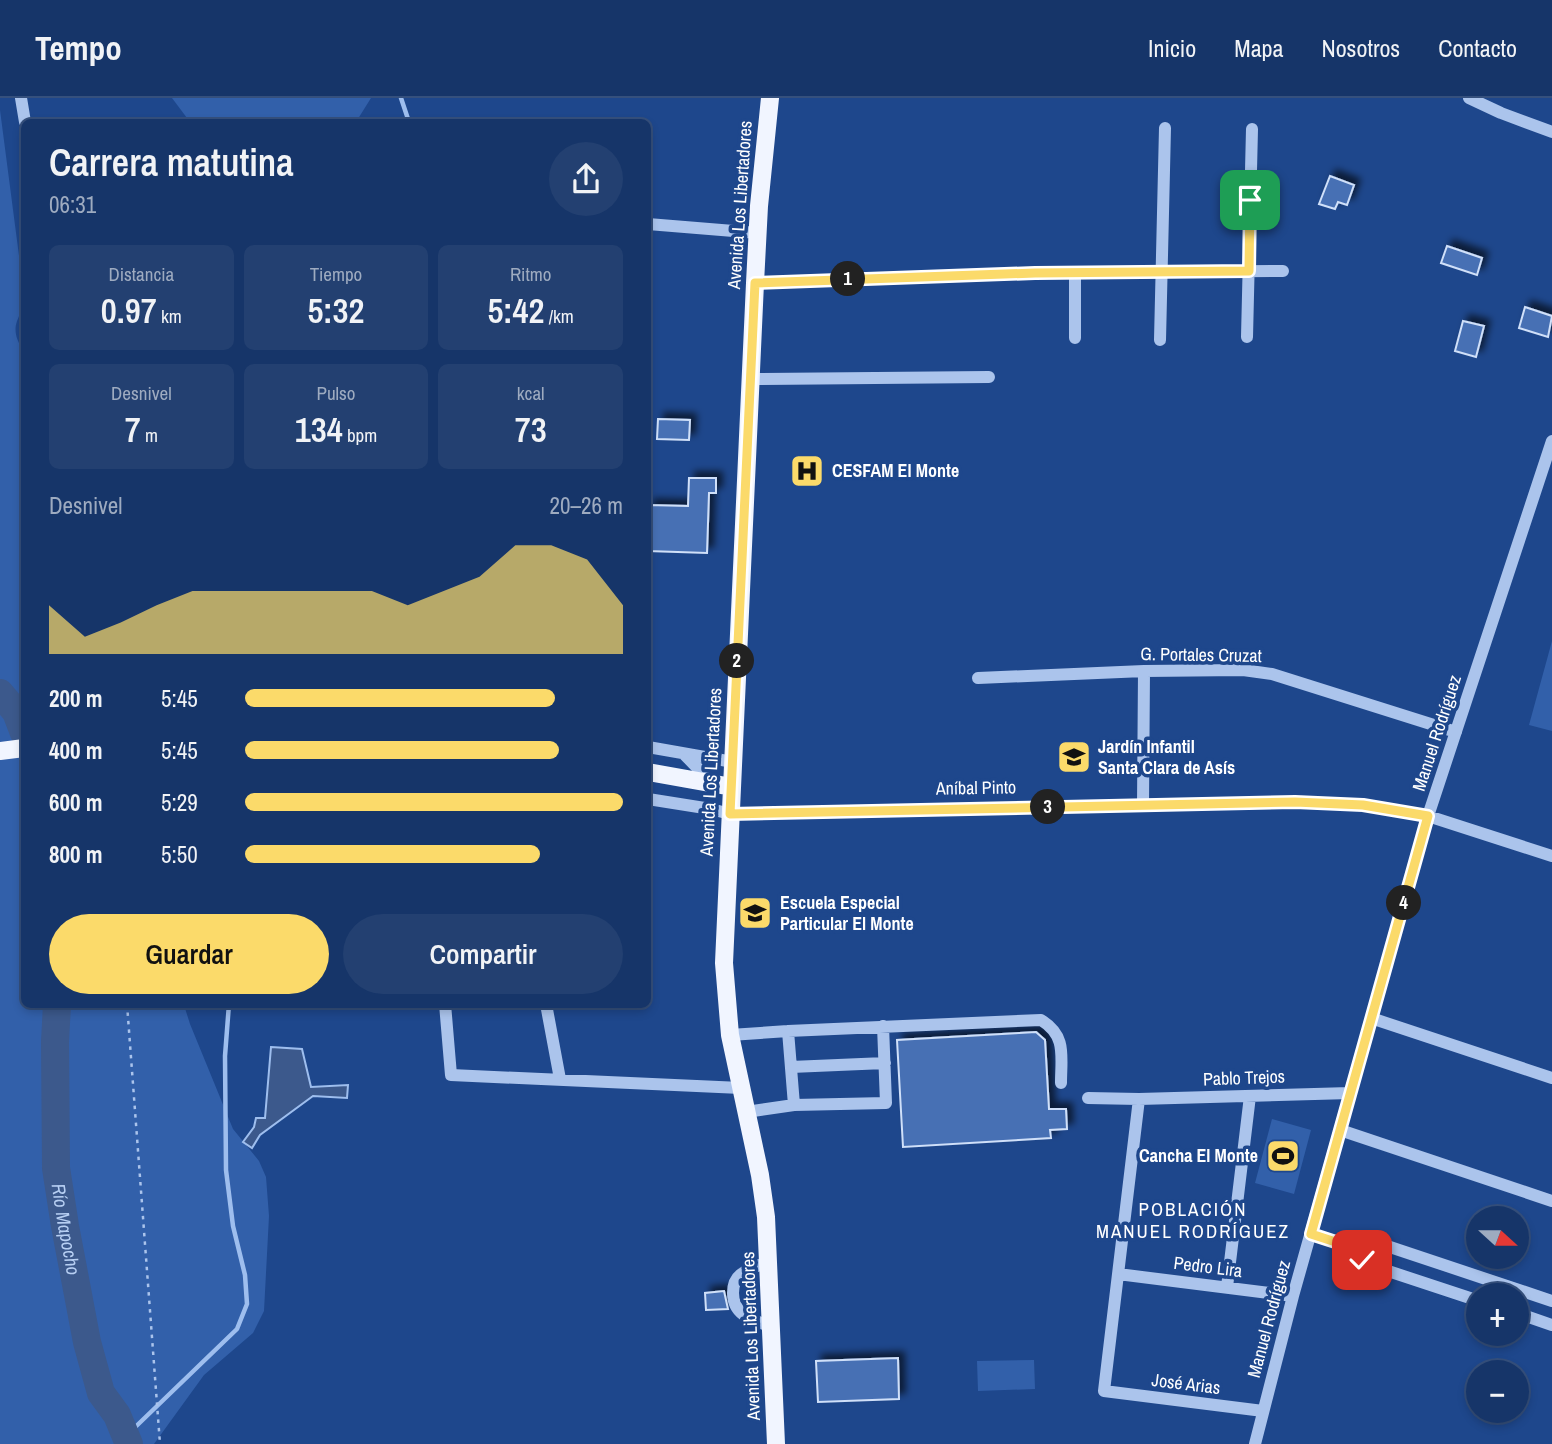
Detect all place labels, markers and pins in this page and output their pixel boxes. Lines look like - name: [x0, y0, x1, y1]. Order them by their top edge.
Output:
- pin: [1220, 170, 1280, 230]
- pin: 1: [830, 262, 866, 296]
- hospital icon: CESFAM El Monte: [788, 452, 826, 490]
- place label: CESFAM El Monte: [832, 458, 959, 483]
- pin: 2: [720, 644, 754, 678]
- place label: Jardín Infantil Santa Clara de Asís: [1098, 734, 1235, 780]
- school or university icon: Jardín Infantil Santa Clara de Asís: [1055, 738, 1093, 776]
- pin: 3: [1030, 790, 1066, 824]
- pin: 4: [1386, 886, 1422, 920]
- place label: Escuela Especial Particular El Monte: [780, 890, 914, 936]
- school or university icon: Escuela Especial Particular El Monte: [736, 894, 774, 932]
- sports icon: Cancha El Monte: [1264, 1137, 1302, 1175]
- place label: Cancha El Monte: [1139, 1143, 1258, 1168]
- pin: [1332, 1230, 1392, 1290]

